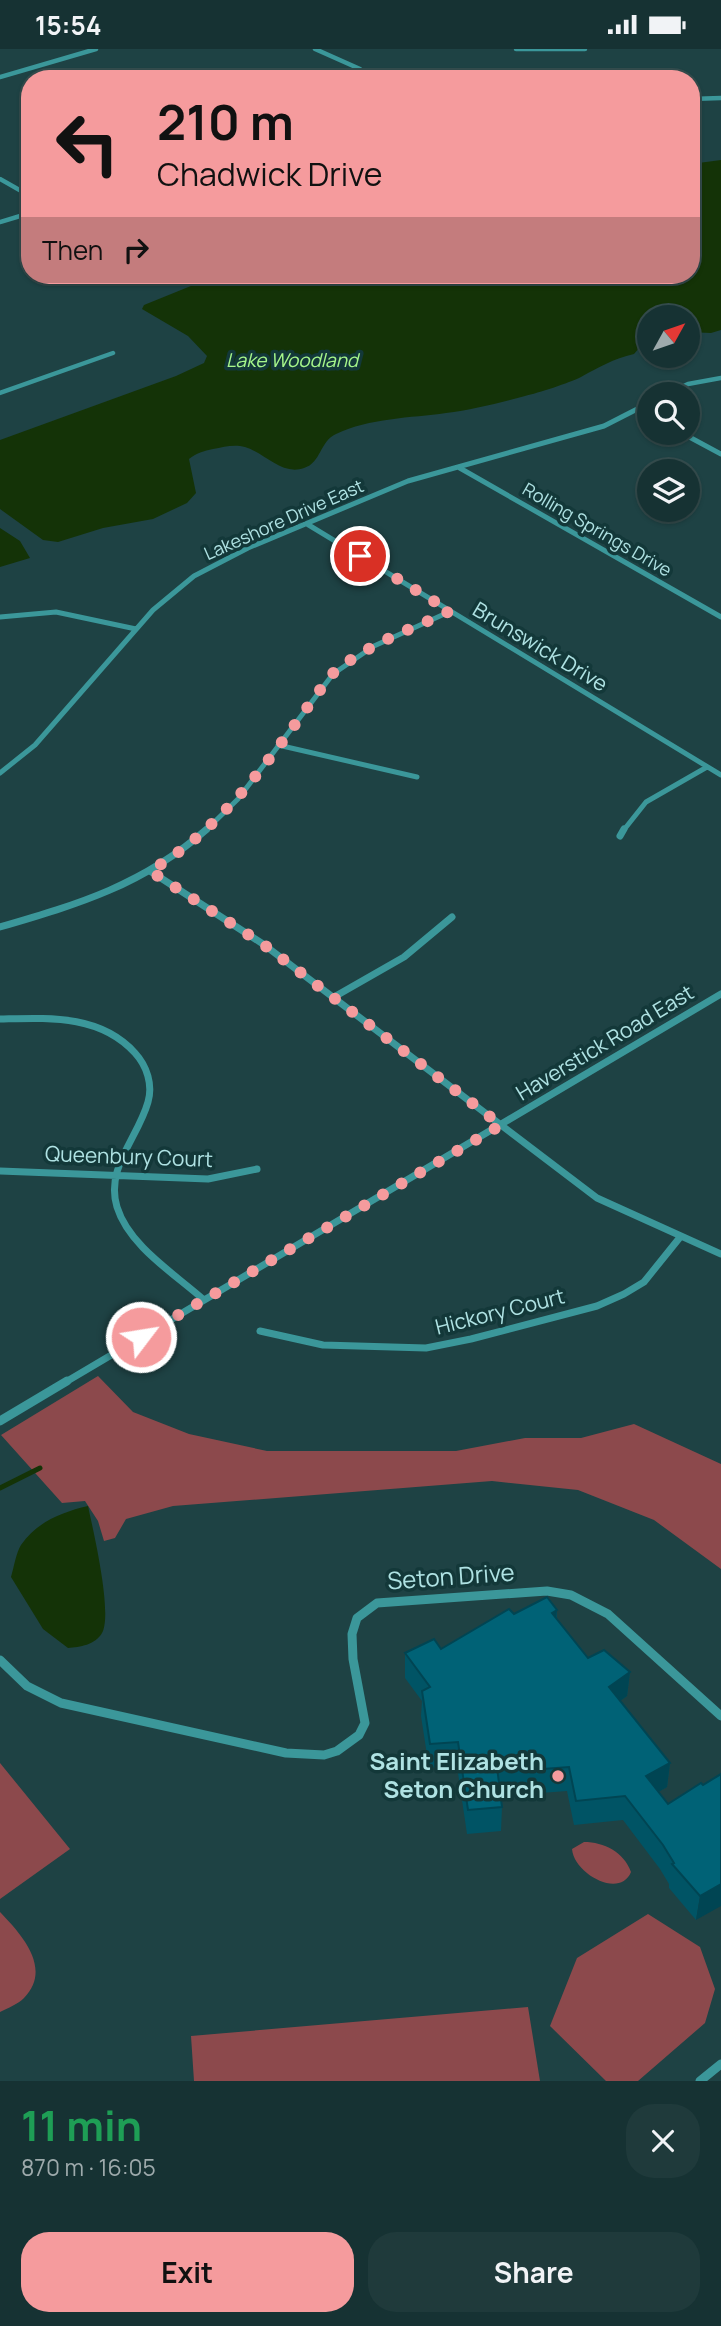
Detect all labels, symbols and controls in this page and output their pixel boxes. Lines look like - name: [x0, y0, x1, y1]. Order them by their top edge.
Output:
- text: 15:54: [35, 7, 102, 43]
- text: 210 m: [157, 88, 294, 155]
- icon: left: [42, 98, 133, 189]
- text: Chadwick Drive: [157, 152, 382, 196]
- icon: right: [117, 231, 155, 269]
- text: Then: [42, 232, 103, 268]
- north arrow: [637, 305, 700, 367]
- map controls: [637, 305, 700, 522]
- water label: Lake Woodland: [226, 347, 361, 373]
- button: search: [637, 382, 700, 445]
- button: layers: [637, 459, 700, 522]
- street label: Lakeshore Drive East: [200, 473, 367, 565]
- street label: Rolling Springs Drive: [519, 477, 676, 582]
- pin: [330, 526, 390, 586]
- icon: arrive: [341, 537, 379, 575]
- street label: Brunswick Drive: [468, 595, 613, 697]
- street label: Haverstick Road East: [510, 978, 699, 1106]
- street label: Queenbury Court: [45, 1139, 213, 1173]
- street label: Hickory Court: [432, 1281, 567, 1341]
- position arrow: [104, 1300, 178, 1374]
- street label: Seton Drive: [386, 1555, 516, 1596]
- place label: Saint Elizabeth Seton Church: [369, 1744, 544, 1805]
- marker: Saint Elizabeth Seton Church: [550, 1768, 566, 1784]
- text: 11 min: [21, 2096, 142, 2154]
- button: close: [626, 2104, 700, 2178]
- text: 870 m · 16:05: [21, 2151, 156, 2183]
- button: Exit: [21, 2232, 354, 2312]
- button: Share: [368, 2232, 700, 2312]

